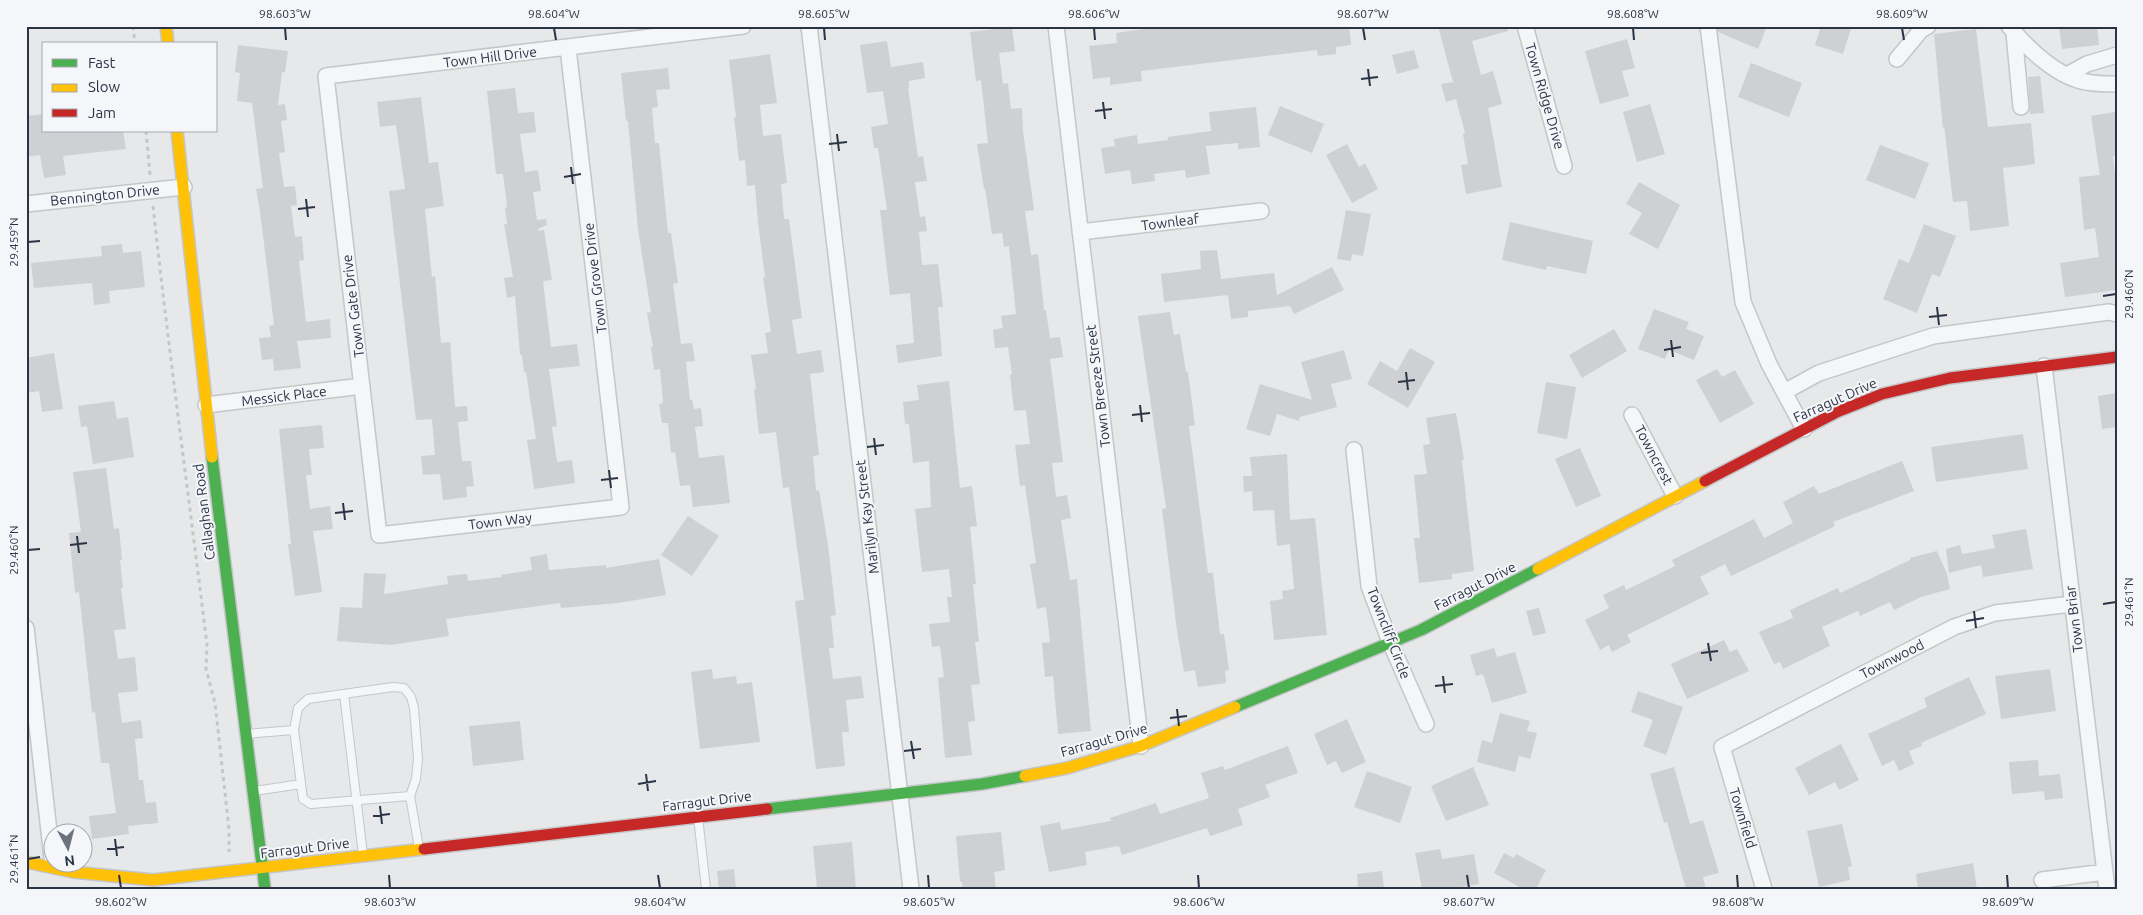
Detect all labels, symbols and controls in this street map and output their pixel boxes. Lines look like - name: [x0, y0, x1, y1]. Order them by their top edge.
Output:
- text: 98.603°W: [259, 7, 311, 20]
- text: 98.604°W: [528, 7, 580, 20]
- text: 98.605°W: [798, 7, 850, 20]
- text: 98.606°W: [1068, 7, 1120, 20]
- text: 98.607°W: [1337, 7, 1389, 20]
- text: 98.608°W: [1607, 7, 1659, 20]
- text: 98.609°W: [1876, 7, 1928, 20]
- street label: Town Ridge Drive: [1522, 41, 1568, 151]
- legend: [42, 42, 218, 132]
- street label: Town Hill Drive: [442, 43, 538, 71]
- text: Fast: [88, 54, 116, 71]
- text: Slow: [88, 78, 121, 95]
- text: Jam: [88, 104, 116, 121]
- street label: Bennington Drive: [49, 181, 161, 209]
- street label: Townleaf: [1140, 210, 1200, 233]
- text: 29.459°N: [7, 217, 20, 267]
- street label: Town Grove Drive: [580, 222, 610, 334]
- street label: Town Gate Drive: [339, 254, 367, 358]
- text: 29.460°N: [2122, 269, 2135, 319]
- street label: Town Breeze Street: [1082, 323, 1113, 448]
- street label: Farragut Drive: [1791, 374, 1879, 426]
- street label: Messick Place: [240, 383, 328, 409]
- street label: Towncrest: [1632, 422, 1677, 488]
- street label: Marilyn Kay Street: [852, 459, 882, 575]
- street label: Callaghan Road: [190, 463, 218, 561]
- street label: Town Way: [467, 509, 533, 533]
- text: 29.460°N: [7, 525, 20, 575]
- street label: Farragut Drive: [1431, 559, 1519, 613]
- text: 29.461°N: [2122, 577, 2135, 627]
- street label: Town Briar: [2062, 584, 2086, 653]
- street label: Towncliff Circle: [1364, 585, 1414, 681]
- street label: Townwood: [1857, 636, 1927, 682]
- street label: Farragut Drive: [1059, 720, 1149, 760]
- street label: Townfield: [1726, 786, 1760, 850]
- street label: Farragut Drive: [662, 788, 752, 814]
- north arrow: [42, 822, 92, 872]
- text: 29.461°N: [7, 834, 20, 884]
- street label: Farragut Drive: [260, 835, 350, 861]
- text: N: [63, 852, 76, 869]
- text: 98.602°W: [95, 895, 147, 908]
- text: 98.603°W: [364, 895, 416, 908]
- text: 98.604°W: [634, 895, 686, 908]
- text: 98.605°W: [903, 895, 955, 908]
- text: 98.606°W: [1173, 895, 1225, 908]
- text: 98.607°W: [1443, 895, 1495, 908]
- text: 98.608°W: [1712, 895, 1764, 908]
- text: 98.609°W: [1982, 895, 2034, 908]

